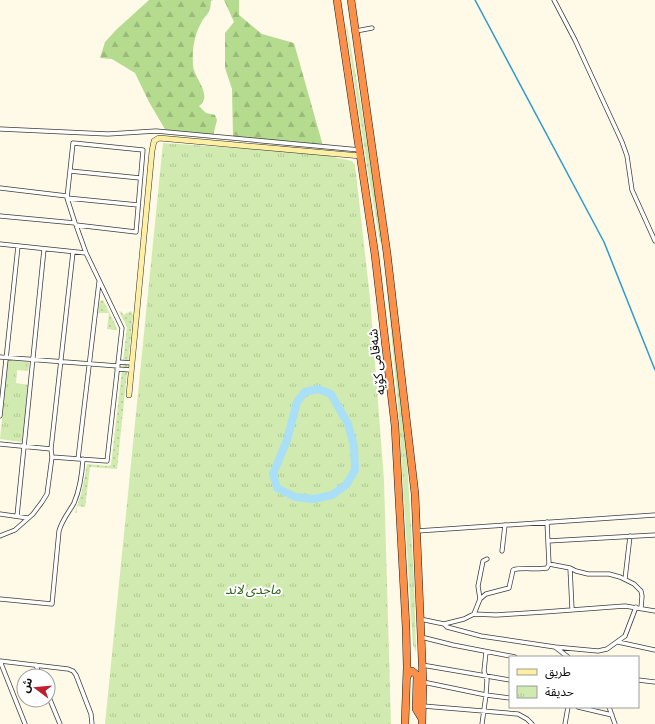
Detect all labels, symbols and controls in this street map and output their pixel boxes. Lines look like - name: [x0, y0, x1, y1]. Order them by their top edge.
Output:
- street label: شەقامی کۆیە: [365, 328, 389, 396]
- park label: ماجدی لاند: [225, 582, 281, 598]
- legend: [509, 656, 639, 708]
- text: طريق: [545, 665, 571, 680]
- north arrow: [16, 668, 56, 708]
- text: ش: [19, 676, 35, 694]
- text: حديقة: [545, 685, 574, 699]

